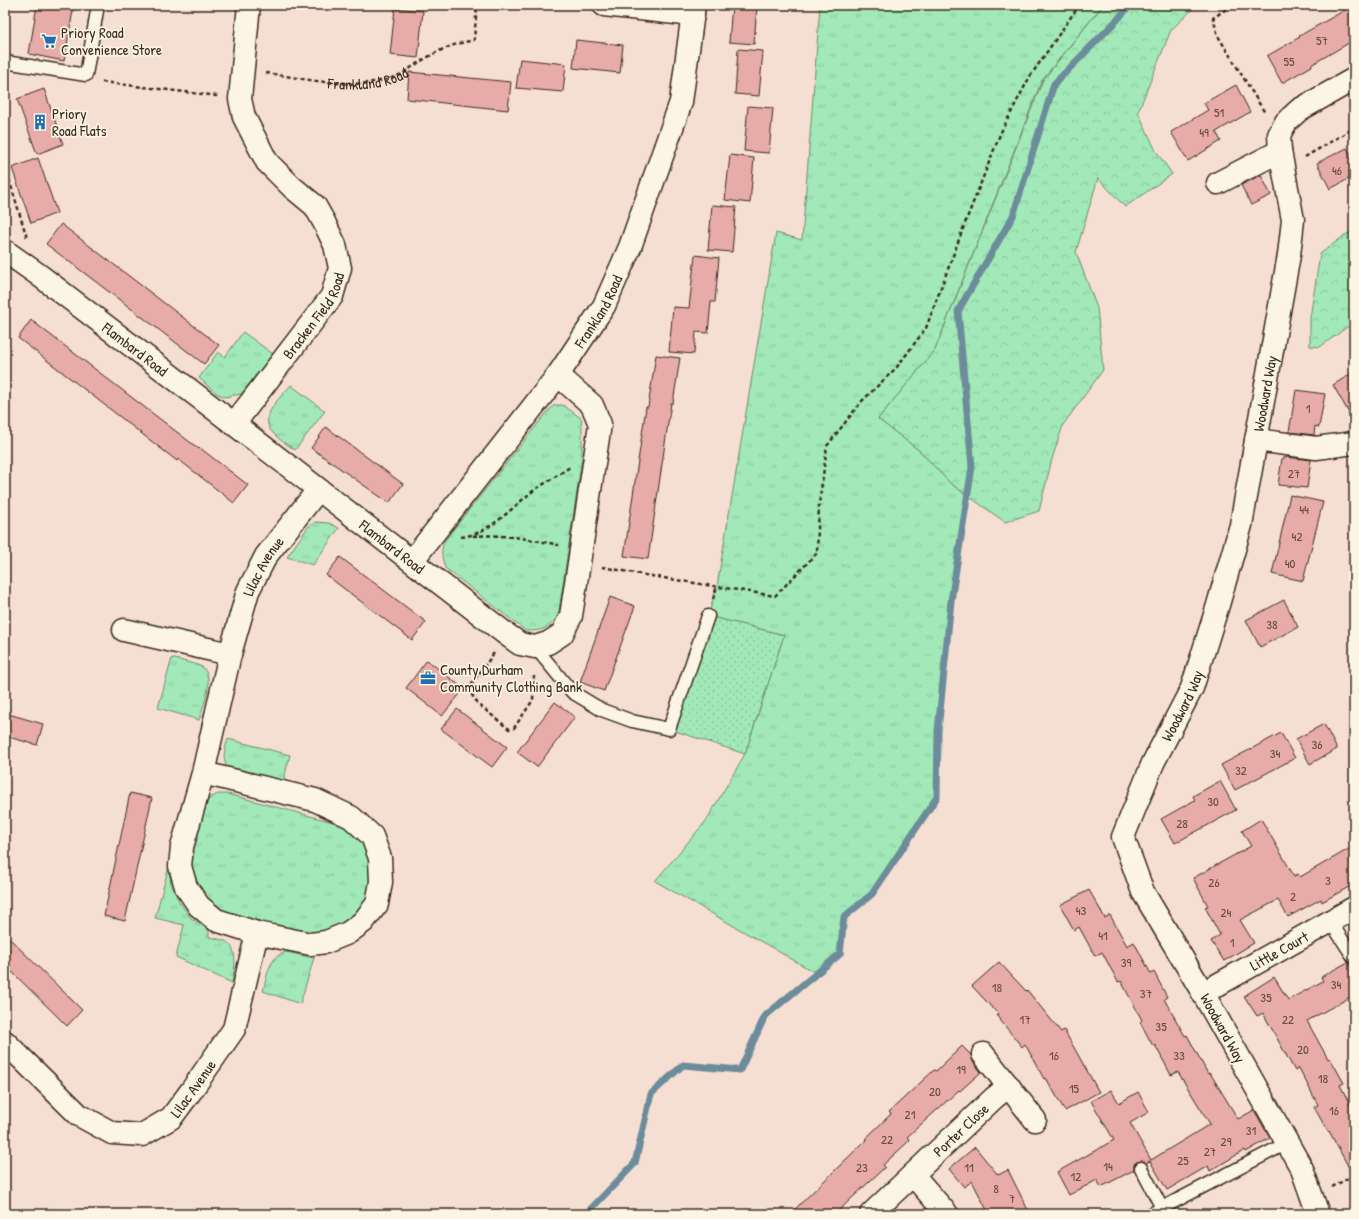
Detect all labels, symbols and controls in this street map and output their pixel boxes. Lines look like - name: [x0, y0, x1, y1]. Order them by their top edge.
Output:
- place label: Priory Road Convenience Store: [61, 22, 162, 60]
- house number: 57: [1316, 31, 1328, 49]
- supermarket icon: Priory Road Convenience Store: [40, 32, 58, 50]
- house number: 55: [1284, 52, 1295, 70]
- street label: Frankland Road: [326, 62, 412, 94]
- place label: Priory Road Flats: [52, 103, 107, 141]
- house number: 51: [1214, 103, 1224, 121]
- building icon: Priory Road Flats: [31, 113, 49, 131]
- house number: 49: [1199, 123, 1209, 141]
- house number: 46: [1332, 161, 1342, 179]
- street label: Bracken Field Road: [277, 270, 349, 363]
- street label: Frankland Road: [568, 271, 627, 352]
- street label: Flambard Road: [97, 316, 173, 381]
- street label: Woodward Way: [1247, 354, 1281, 433]
- house number: 1: [1306, 399, 1311, 417]
- house number: 27: [1288, 464, 1300, 482]
- house number: 44: [1299, 500, 1309, 518]
- street label: Flambard Road: [354, 514, 429, 578]
- house number: 42: [1292, 527, 1302, 545]
- street label: Lilac Avenue: [237, 532, 288, 598]
- house number: 40: [1285, 554, 1296, 572]
- house number: 38: [1266, 615, 1278, 633]
- place label: County Durham Community Clothing Bank: [440, 659, 582, 697]
- street label: Woodward Way: [1156, 667, 1207, 745]
- office icon: County Durham Community Clothing Bank: [419, 669, 437, 687]
- house number: 36: [1311, 735, 1323, 753]
- house number: 34: [1270, 744, 1280, 762]
- house number: 32: [1235, 761, 1247, 779]
- house number: 30: [1207, 792, 1219, 810]
- house number: 28: [1176, 814, 1188, 832]
- house number: 3: [1325, 871, 1331, 889]
- house number: 26: [1208, 873, 1220, 891]
- house number: 2: [1290, 887, 1296, 905]
- house number: 43: [1076, 901, 1087, 919]
- house number: 24: [1221, 903, 1232, 921]
- street label: Little Court: [1246, 925, 1313, 975]
- house number: 41: [1098, 926, 1108, 944]
- house number: 1: [1230, 933, 1235, 951]
- house number: 39: [1121, 953, 1132, 971]
- house number: 34: [1331, 975, 1341, 993]
- house number: 18: [992, 978, 1003, 996]
- house number: 37: [1140, 984, 1152, 1002]
- house number: 35: [1260, 988, 1272, 1006]
- street label: Woodward Way: [1195, 989, 1251, 1067]
- house number: 17: [1019, 1010, 1031, 1028]
- house number: 22: [1282, 1010, 1294, 1028]
- house number: 35: [1155, 1017, 1167, 1035]
- house number: 20: [1297, 1040, 1309, 1058]
- house number: 16: [1049, 1046, 1059, 1064]
- house number: 33: [1173, 1046, 1185, 1064]
- street label: Lilac Avenue: [165, 1055, 220, 1121]
- house number: 19: [956, 1060, 966, 1078]
- house number: 18: [1318, 1069, 1329, 1087]
- house number: 15: [1069, 1079, 1080, 1097]
- house number: 20: [929, 1082, 941, 1100]
- street label: Porter Close: [928, 1098, 993, 1161]
- house number: 16: [1329, 1101, 1339, 1119]
- house number: 21: [905, 1105, 916, 1123]
- house number: 31: [1246, 1121, 1257, 1139]
- house number: 22: [881, 1130, 893, 1148]
- house number: 29: [1221, 1132, 1232, 1150]
- house number: 27: [1204, 1142, 1216, 1160]
- house number: 25: [1177, 1151, 1189, 1169]
- house number: 14: [1103, 1157, 1113, 1175]
- house number: 23: [856, 1158, 868, 1176]
- house number: 11: [964, 1158, 974, 1176]
- house number: 12: [1071, 1167, 1081, 1185]
- house number: 8: [993, 1179, 999, 1197]
- house number: 7: [1009, 1189, 1015, 1207]

